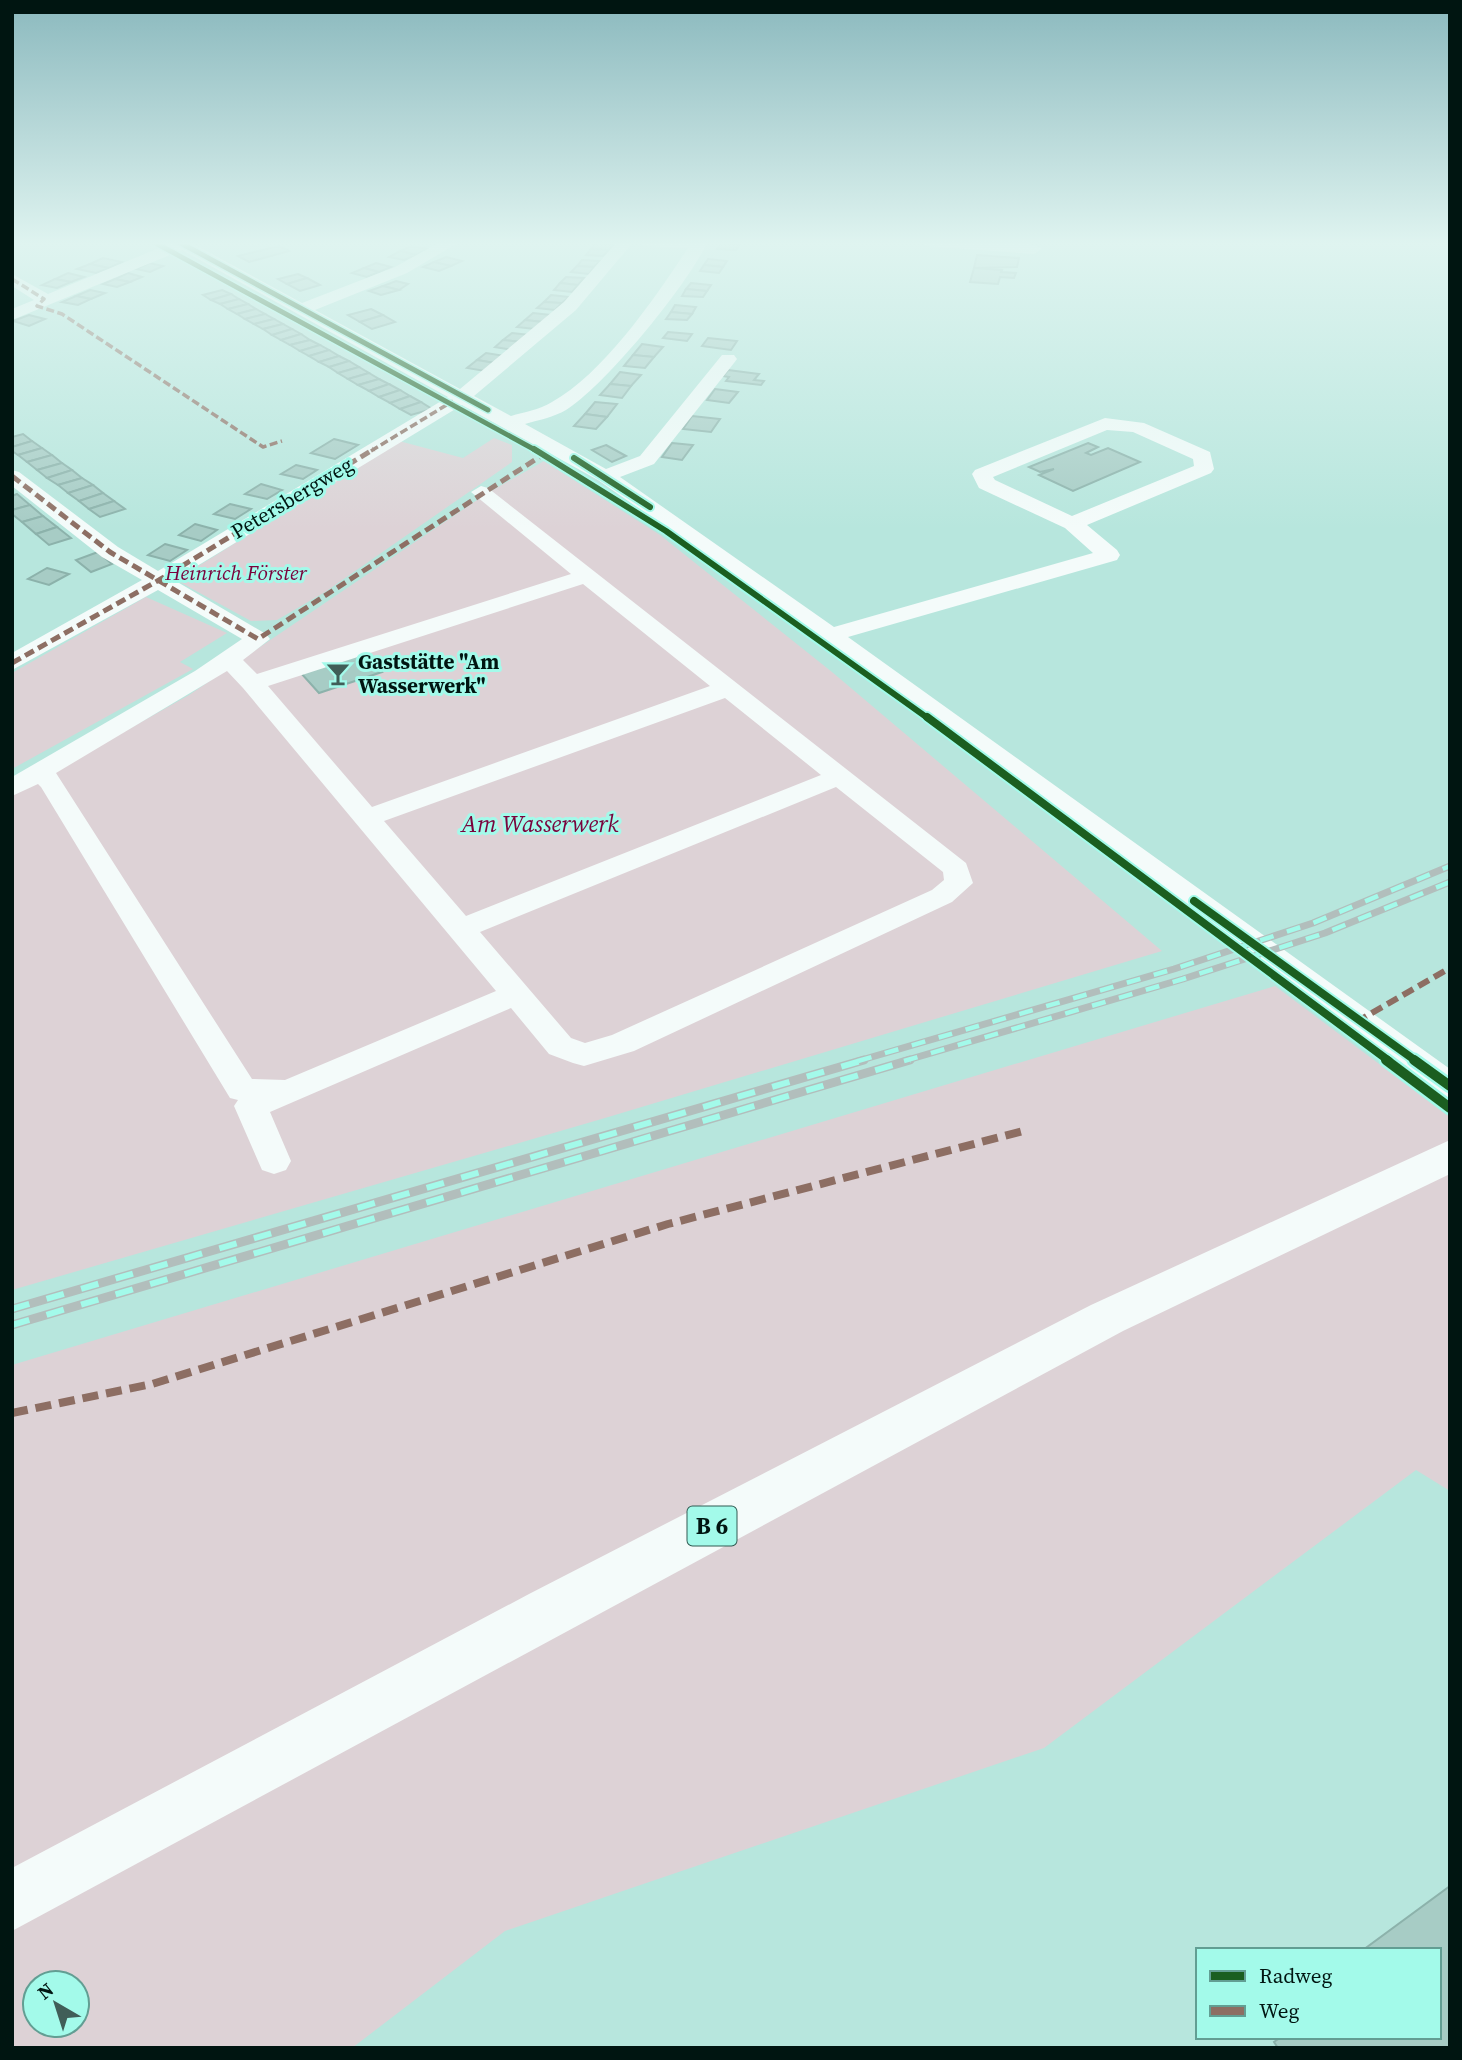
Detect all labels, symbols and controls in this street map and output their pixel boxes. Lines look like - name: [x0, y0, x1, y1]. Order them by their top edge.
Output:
- street label: Petersbergweg: [225, 450, 358, 545]
- park label: Heinrich Förster: [164, 558, 308, 587]
- place label: Gaststätte "Am Wasserwerk": [358, 647, 499, 700]
- bar icon: Gaststätte "Am Wasserwerk": [324, 660, 352, 688]
- park label: Am Wasserwerk: [459, 807, 619, 840]
- road number: B 6: [688, 1506, 736, 1546]
- legend: [1196, 1948, 1441, 2039]
- text: Radweg: [1259, 1961, 1332, 1990]
- north arrow: [21, 1969, 91, 2039]
- text: N: [32, 1976, 59, 2005]
- text: Weg: [1259, 1996, 1299, 2025]

